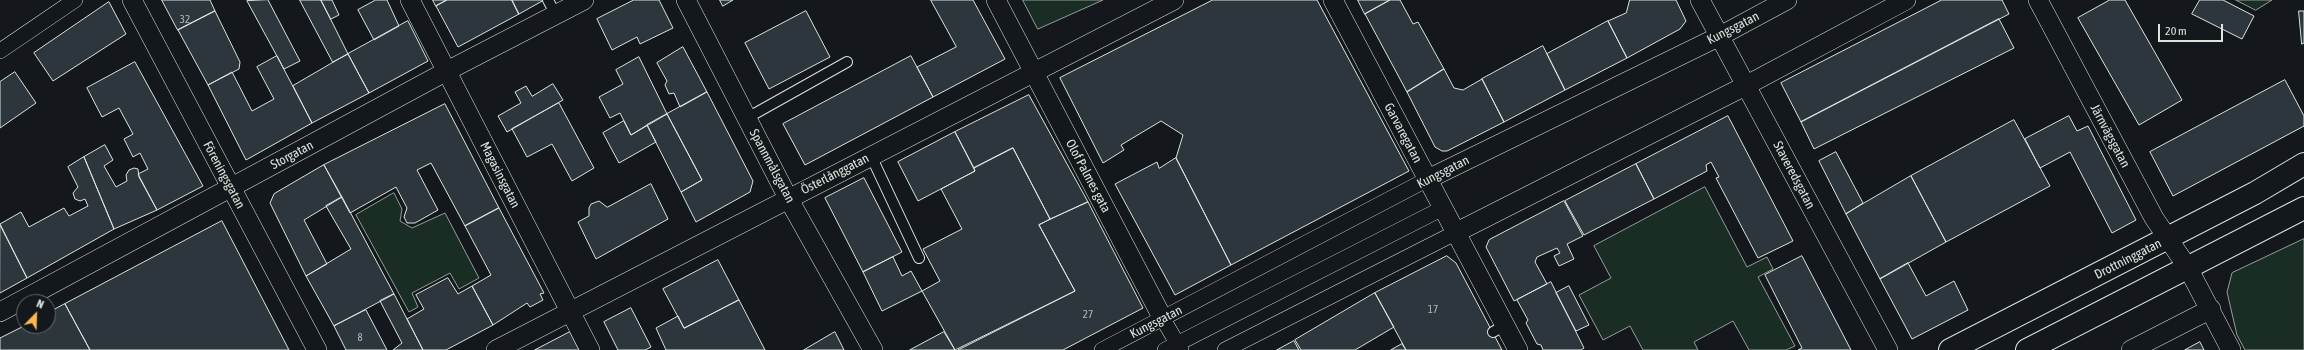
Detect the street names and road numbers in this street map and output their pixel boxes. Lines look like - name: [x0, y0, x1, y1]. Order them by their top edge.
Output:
- street label: Kungsgatan: [1704, 8, 1762, 48]
- street label: Garvaregatan: [1381, 101, 1425, 165]
- street label: Järnvägsgatan: [2087, 102, 2133, 170]
- street label: Spannmålsgatan: [746, 126, 798, 206]
- street label: Storgatan: [268, 137, 316, 173]
- street label: Olof Palmes gata: [1062, 137, 1114, 215]
- street label: Föreningsgatan: [200, 139, 248, 211]
- street label: Magasinsgatan: [477, 139, 523, 211]
- street label: Staveredsgatan: [1770, 139, 1818, 211]
- street label: Österlånggatan: [798, 150, 872, 198]
- street label: Kungsgatan: [1414, 152, 1472, 192]
- street label: Drottninggatan: [2092, 235, 2164, 283]
- street label: Kungsgatan: [1127, 302, 1185, 342]

